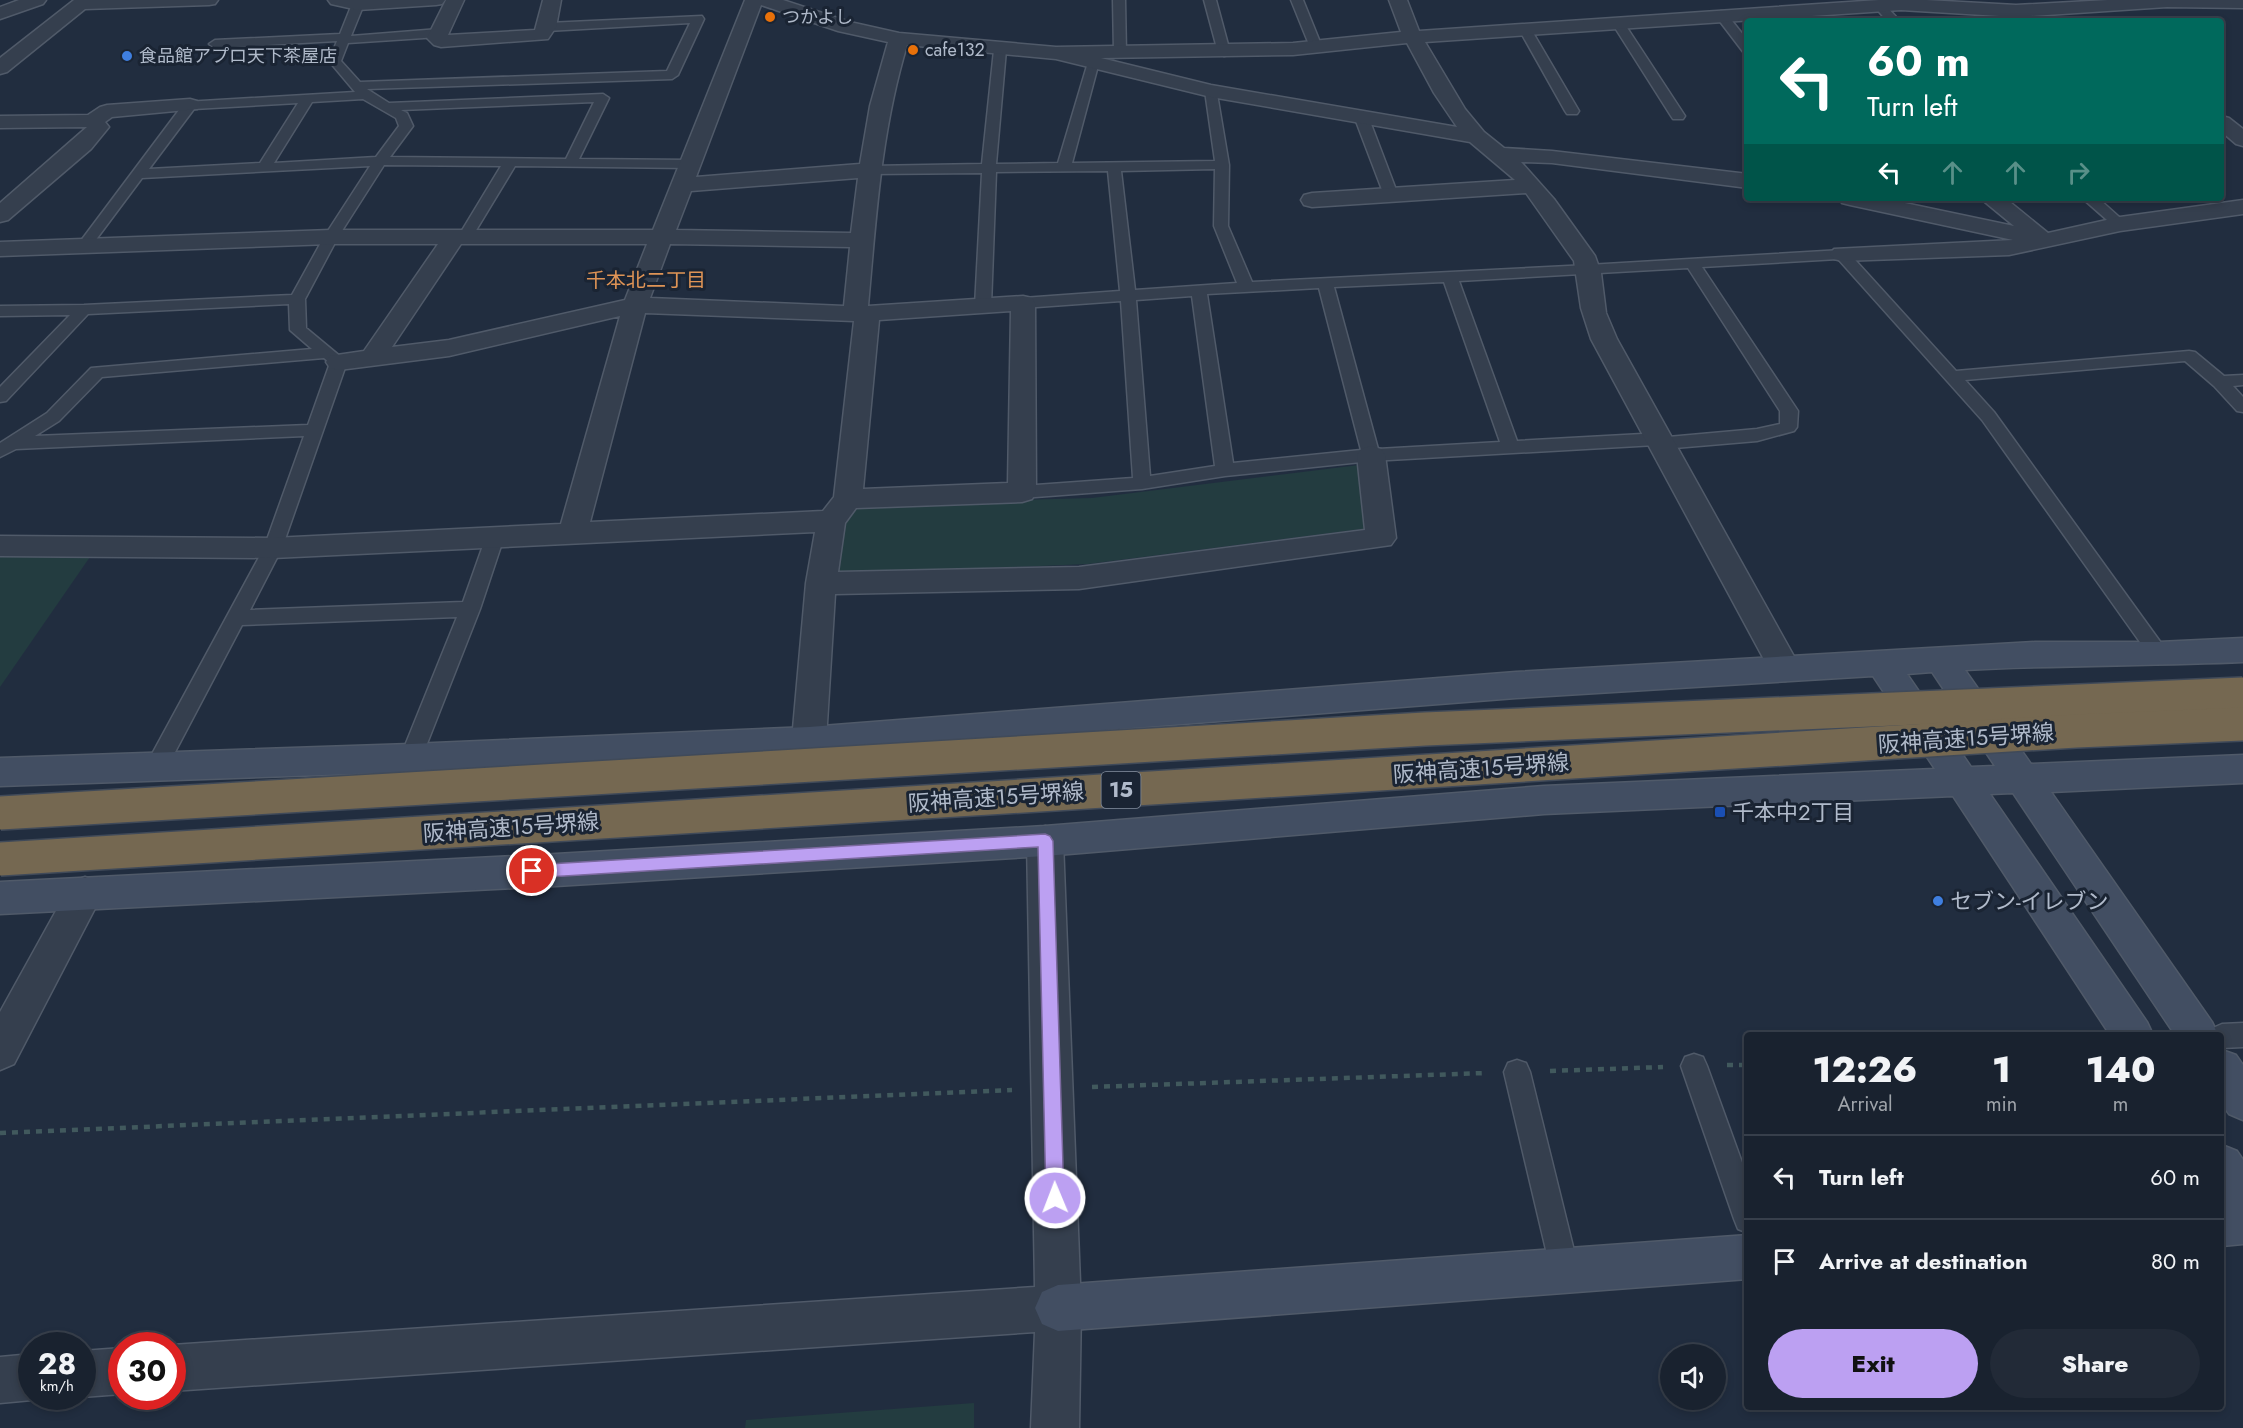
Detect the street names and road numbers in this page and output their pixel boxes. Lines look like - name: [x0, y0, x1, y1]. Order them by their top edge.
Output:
- street label: 阪神高速15号堺線: [1877, 716, 2055, 760]
- street label: 阪神高速15号堺線: [1392, 746, 1570, 790]
- road number: 15: [1102, 772, 1140, 808]
- street label: 阪神高速15号堺線: [907, 775, 1085, 819]
- street label: 阪神高速15号堺線: [422, 805, 600, 849]

